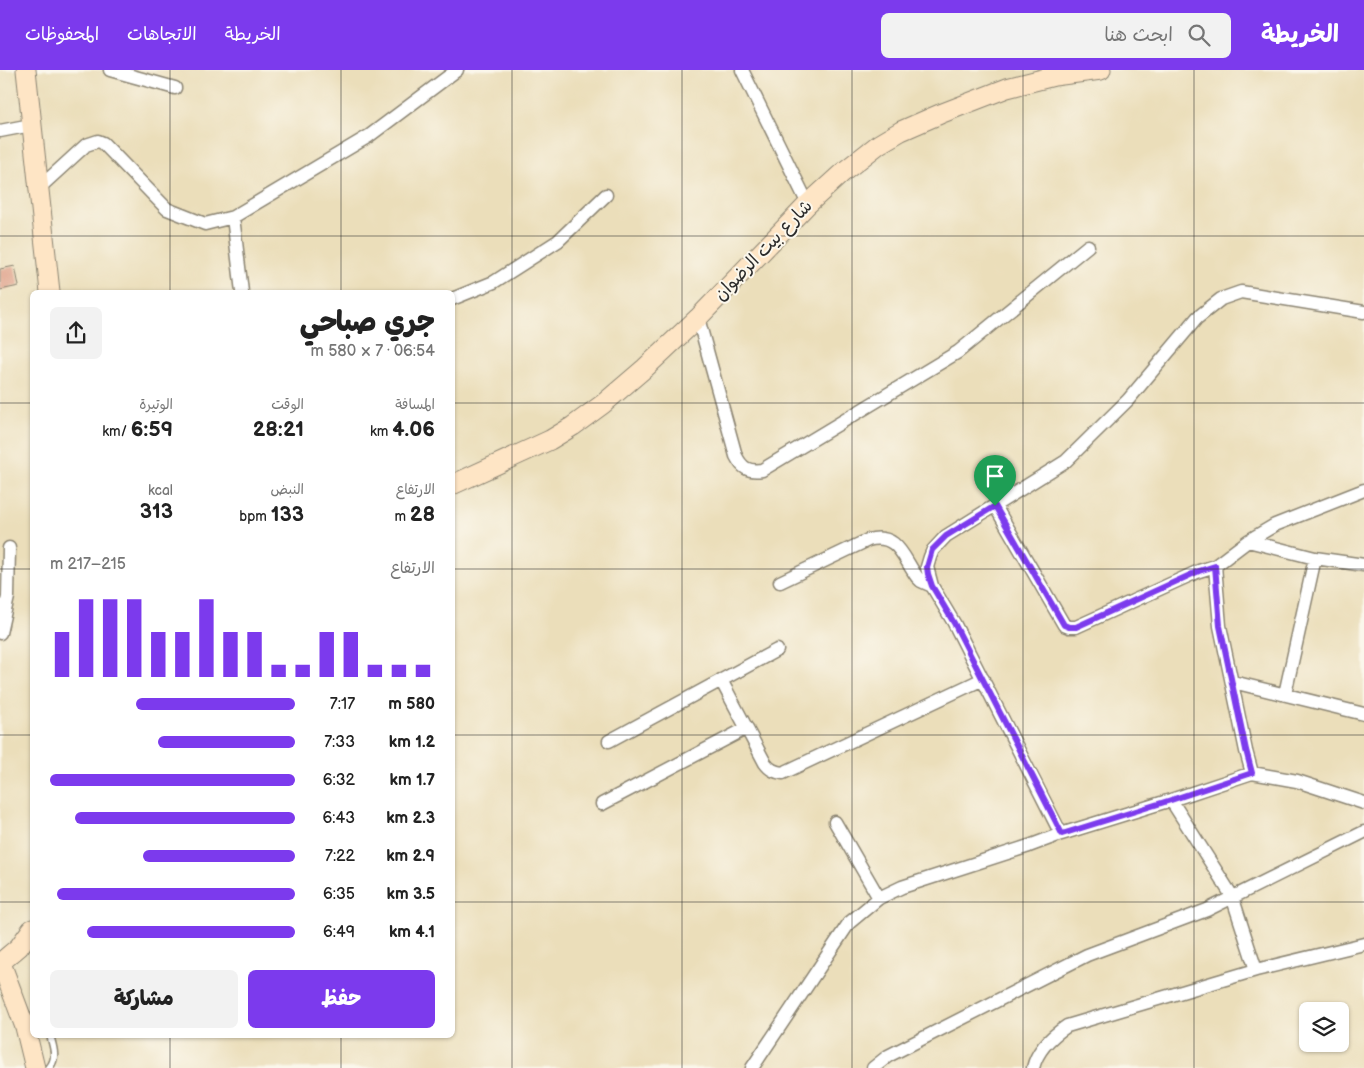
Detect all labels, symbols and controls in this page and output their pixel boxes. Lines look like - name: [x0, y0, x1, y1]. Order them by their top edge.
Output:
- search box: [881, 13, 1231, 58]
- text: الخريطة: [1261, 20, 1339, 49]
- icon: search: [1185, 21, 1213, 49]
- text: المحفوظات: [25, 24, 99, 45]
- text: الاتجاهات: [127, 24, 197, 45]
- text: الخريطة: [225, 24, 281, 45]
- text: ابحث هنا: [1104, 24, 1173, 47]
- street label: شارع بيت الرضوان: [710, 196, 817, 306]
- text: جري صباحي: [300, 306, 435, 339]
- button: share: [50, 307, 102, 359]
- text: 06:54 · 7 × 580 m: [311, 342, 435, 361]
- text: الوتيرة: [139, 396, 173, 413]
- text: الوقت: [271, 396, 304, 413]
- text: المسافة: [395, 396, 435, 413]
- text: 6:59: [131, 417, 173, 442]
- text: 28:21: [253, 417, 304, 442]
- text: 4.06: [392, 417, 435, 442]
- text: /km: [102, 423, 131, 440]
- text: km: [370, 423, 392, 440]
- pin: [974, 455, 1016, 506]
- icon: arrive: [981, 462, 1009, 490]
- text: النبض: [271, 481, 304, 498]
- text: الارتفاع: [396, 481, 435, 498]
- text: kcal: [148, 482, 173, 499]
- text: 313: [140, 499, 173, 524]
- text: 133: [271, 502, 304, 527]
- text: 28: [410, 502, 435, 527]
- text: bpm: [239, 508, 271, 525]
- text: m: [394, 508, 410, 525]
- text: 215–217 m: [50, 555, 126, 574]
- text: الارتفاع: [390, 559, 435, 578]
- text: 7:17: [330, 695, 355, 714]
- text: 580 m: [388, 695, 435, 714]
- text: 7:33: [324, 733, 355, 752]
- text: 1.2 km: [389, 733, 435, 752]
- text: 6:32: [323, 771, 355, 790]
- text: 1.7 km: [390, 771, 435, 790]
- text: 6:43: [322, 809, 355, 828]
- text: 2.3 km: [386, 809, 435, 828]
- text: 7:22: [325, 847, 355, 866]
- text: 2.9 km: [386, 847, 435, 866]
- text: 6:35: [323, 885, 355, 904]
- text: 3.5 km: [387, 885, 435, 904]
- text: 6:49: [323, 923, 355, 942]
- text: 4.1 km: [389, 923, 435, 942]
- button: مشاركة: [50, 970, 238, 1028]
- button: حفظ: [248, 970, 435, 1028]
- map controls: [1299, 1002, 1349, 1052]
- button: layers: [1299, 1002, 1349, 1052]

